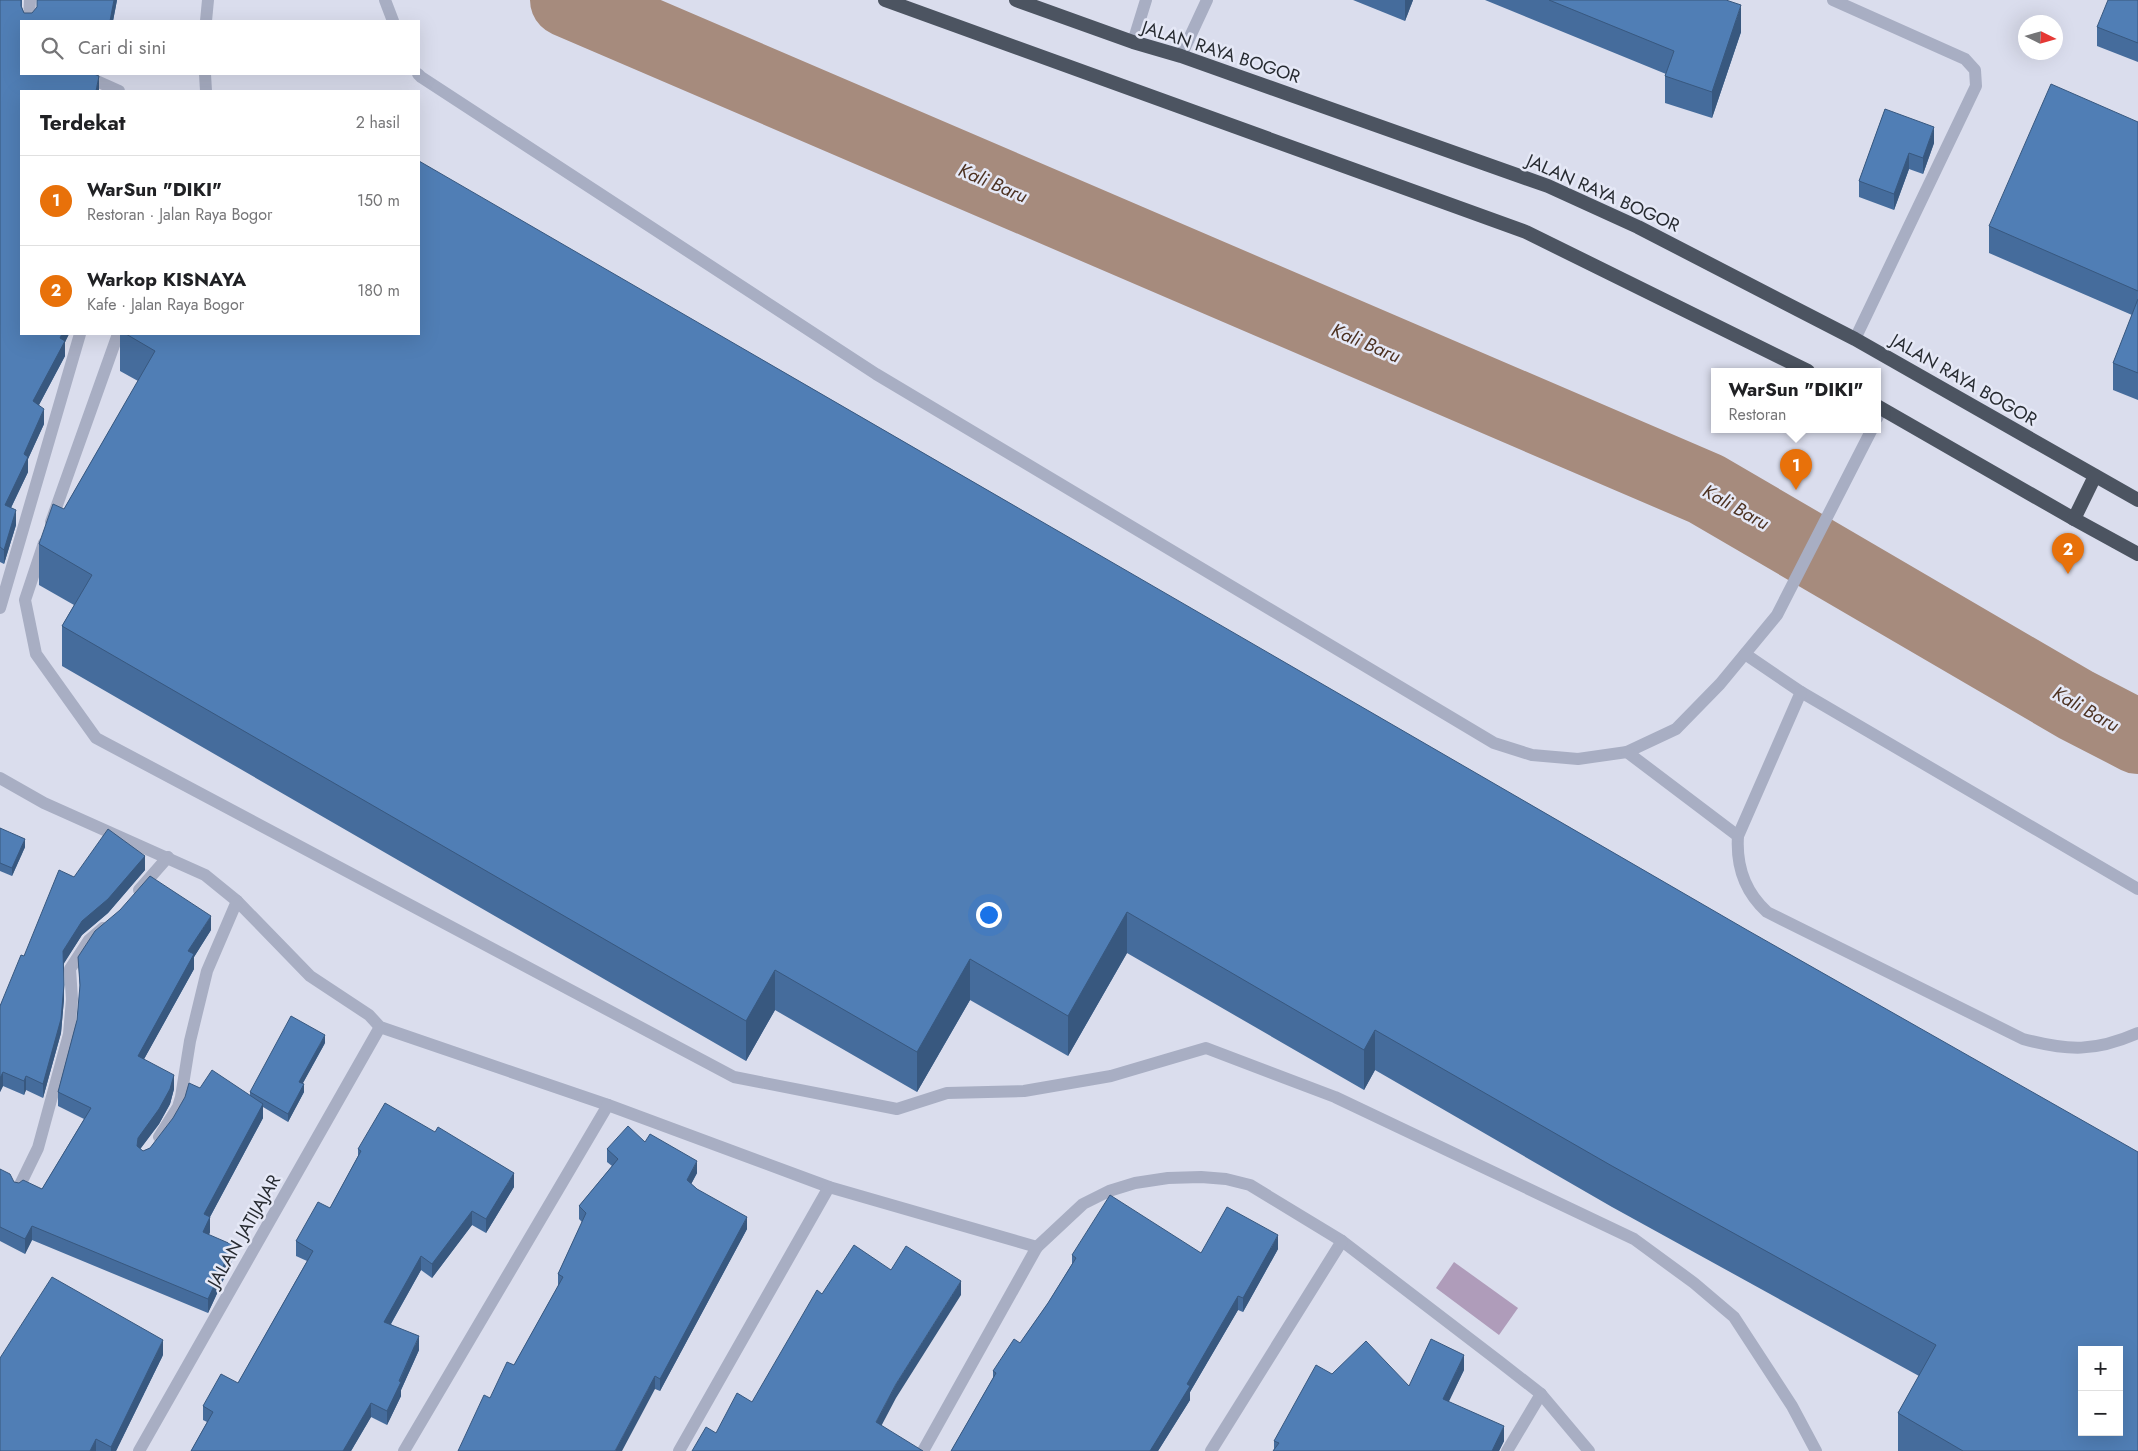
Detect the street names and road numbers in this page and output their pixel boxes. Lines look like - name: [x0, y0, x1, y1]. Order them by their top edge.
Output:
- street label: JALAN RAYA BOGOR: [1137, 14, 1303, 90]
- street label: JALAN RAYA BOGOR: [1521, 147, 1684, 238]
- street label: JALAN RAYA BOGOR: [1884, 327, 2042, 432]
- street label: JALAN JATIJAJAR: [200, 1170, 287, 1294]

